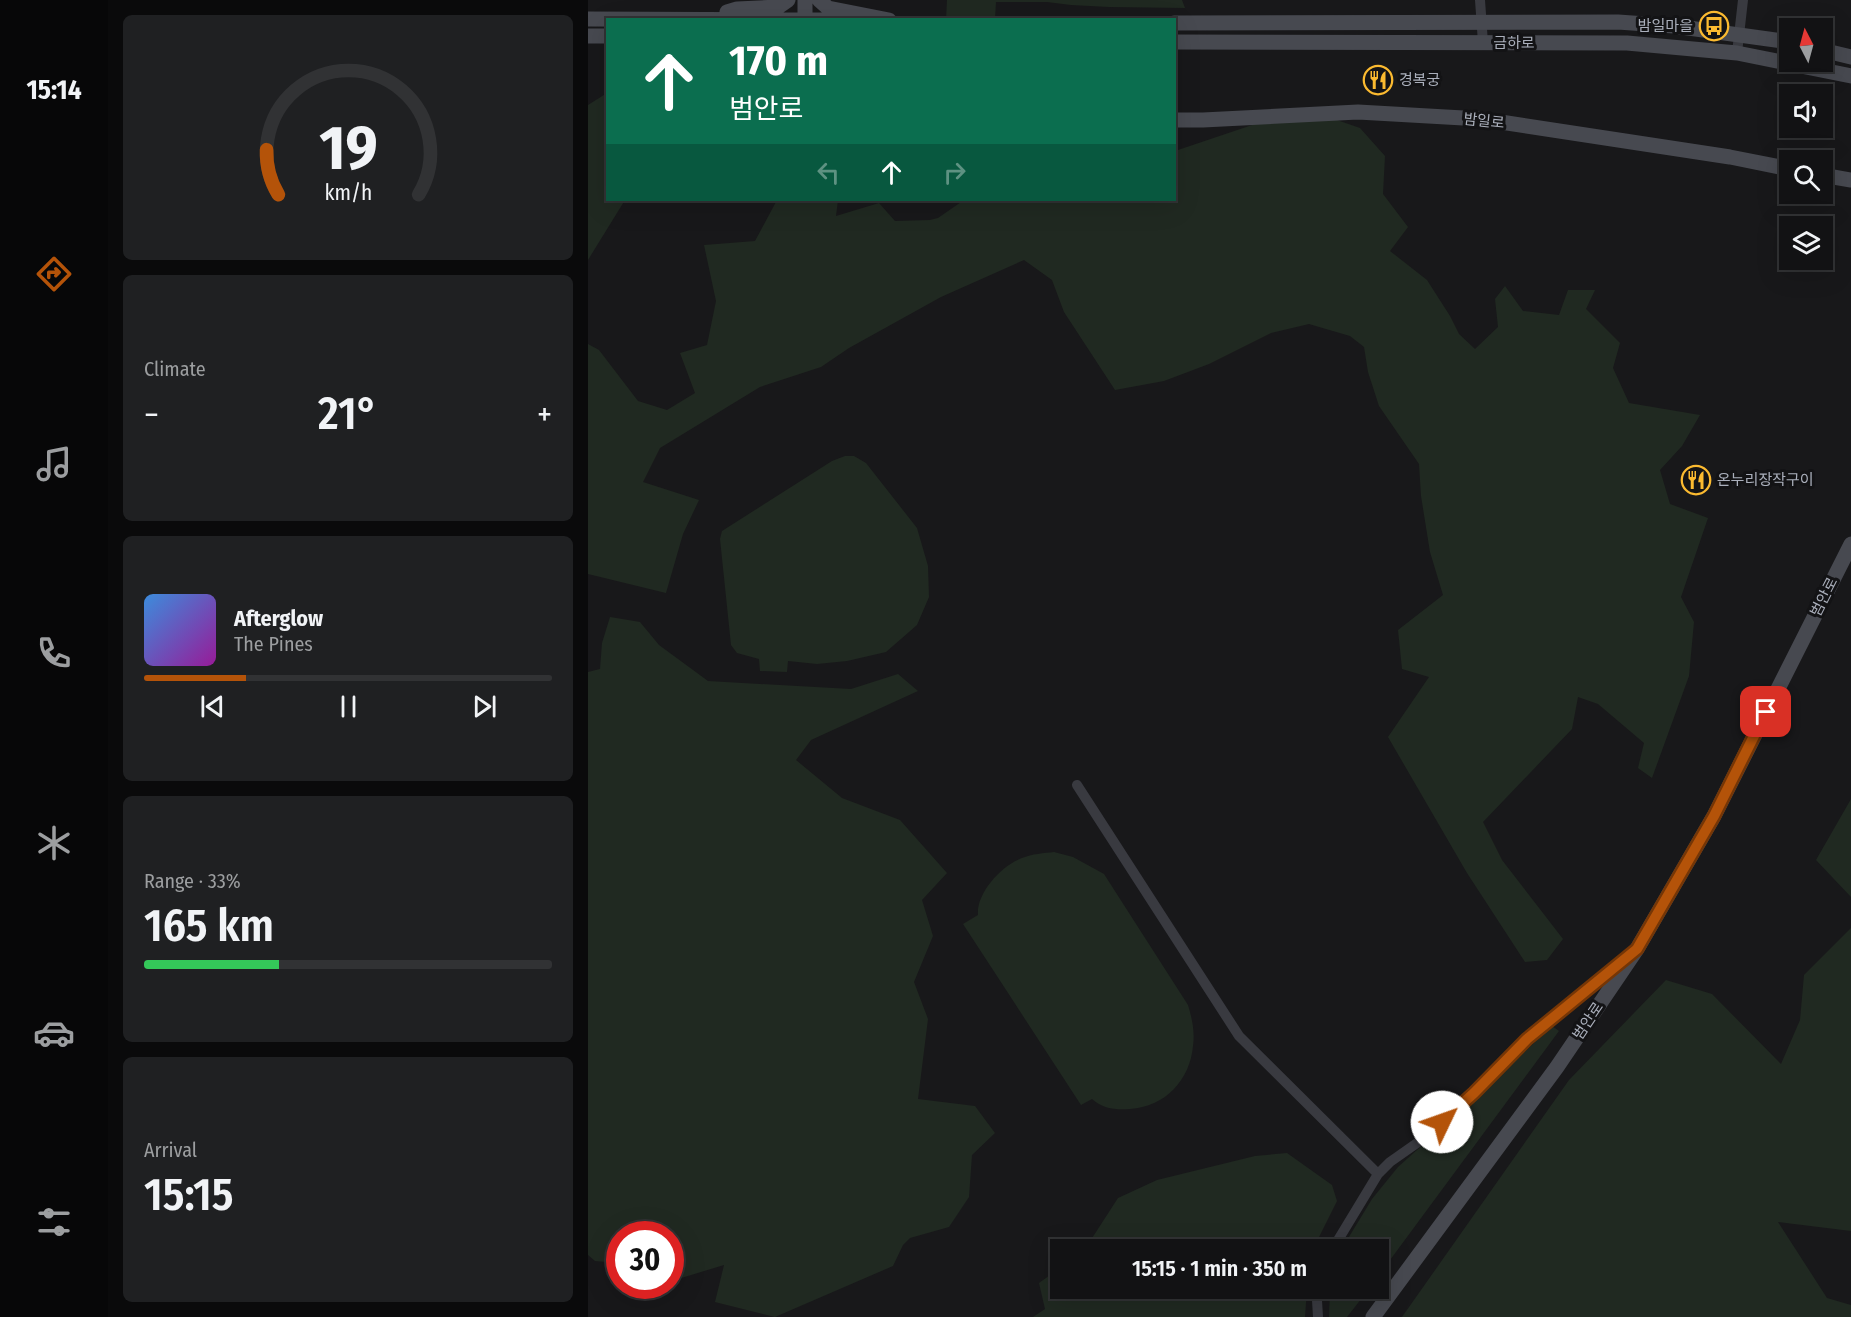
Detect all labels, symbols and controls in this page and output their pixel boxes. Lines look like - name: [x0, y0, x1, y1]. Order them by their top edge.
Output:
- bus stop icon: 밤일마을: [1698, 10, 1730, 42]
- place label: 밤일마을: [1638, 17, 1693, 35]
- north arrow: [1779, 18, 1833, 72]
- map controls: [1779, 18, 1833, 270]
- street label: 금하로: [1493, 34, 1535, 52]
- text: 170 m: [729, 36, 828, 86]
- icon: ahead: [630, 42, 708, 120]
- restaurant icon: 경복궁: [1362, 64, 1394, 96]
- place label: 경복궁: [1399, 71, 1440, 89]
- text: 15:14: [26, 74, 82, 106]
- button: sound: [1779, 84, 1833, 138]
- text: 범안로: [729, 93, 804, 125]
- street label: 밤일로: [1462, 110, 1506, 132]
- text: 19: [319, 111, 377, 186]
- button: search: [1779, 150, 1833, 204]
- icon: left: [812, 156, 845, 189]
- icon: ahead: [875, 156, 908, 189]
- icon: right: [938, 156, 971, 189]
- text: km/h: [324, 180, 372, 206]
- button: layers: [1779, 216, 1833, 270]
- icon: directions: [33, 253, 75, 295]
- text: Climate: [144, 357, 206, 381]
- text: 21°: [318, 387, 378, 441]
- text: −: [144, 395, 159, 435]
- text: +: [537, 395, 552, 435]
- icon: music: [33, 443, 75, 485]
- restaurant icon: 온누리장작구이: [1680, 464, 1712, 496]
- place label: 온누리장작구이: [1717, 471, 1814, 489]
- street label: 범안로: [1807, 574, 1841, 620]
- text: Afterglow: [234, 605, 323, 632]
- icon: phone: [33, 632, 75, 674]
- text: The Pines: [234, 632, 313, 656]
- pin: [1740, 686, 1791, 737]
- icon: previous: [196, 690, 229, 723]
- icon: pause: [332, 690, 365, 723]
- icon: next: [468, 690, 501, 723]
- icon: arrive: [1749, 695, 1782, 728]
- icon: climate: [33, 822, 75, 864]
- text: Range · 33%: [144, 869, 241, 893]
- text: 165 km: [144, 899, 274, 953]
- street label: 범안로: [1569, 999, 1607, 1043]
- icon: car: [33, 1012, 75, 1054]
- position arrow: [1410, 1090, 1474, 1154]
- text: Arrival: [144, 1138, 197, 1162]
- text: 15:15: [144, 1168, 234, 1222]
- icon: filters: [33, 1201, 75, 1243]
- speed limit sign: 30: [606, 1221, 684, 1299]
- text: 15:15 · 1 min · 350 m: [1132, 1255, 1307, 1282]

